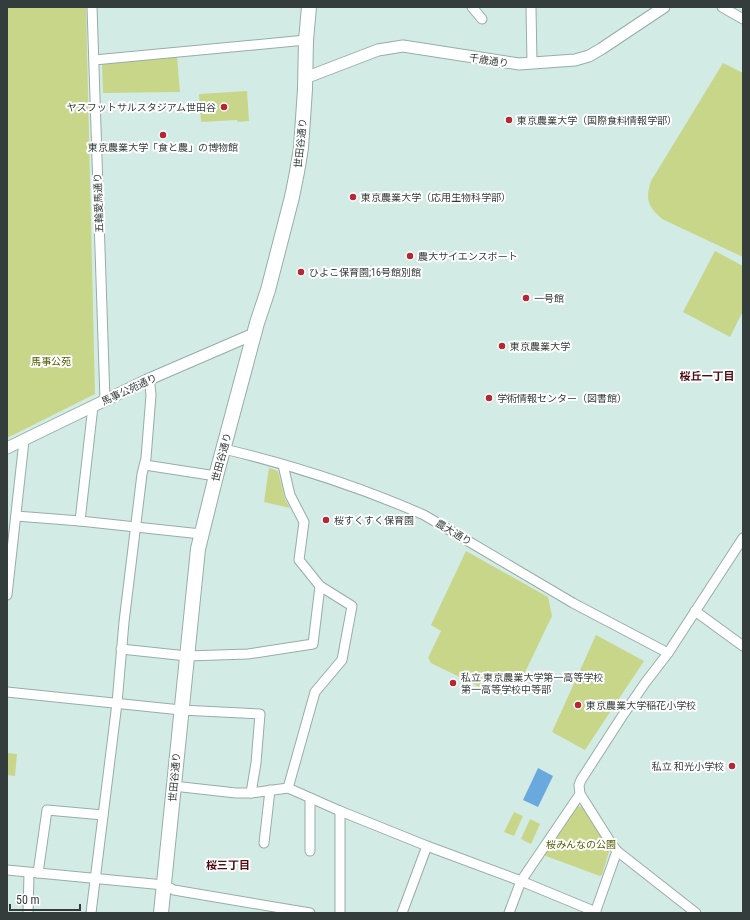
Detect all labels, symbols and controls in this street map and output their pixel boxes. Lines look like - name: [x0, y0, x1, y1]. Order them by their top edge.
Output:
- street label: 千歳通り: [468, 52, 510, 69]
- place label: ヤスフットサルスタジアム世田谷: [67, 102, 216, 113]
- marker: ヤスフットサルスタジアム世田谷: [219, 102, 229, 112]
- marker: 東京農業大学（国際食料情報学部）: [504, 115, 514, 125]
- place label: 東京農業大学（国際食料情報学部）: [517, 115, 677, 126]
- street label: 世田谷通り: [292, 118, 309, 168]
- marker: 東京農業大学「食と農」の博物館: [158, 130, 168, 140]
- place label: 東京農業大学「食と農」の博物館: [88, 142, 238, 153]
- street label: 五輪愛馬通り: [92, 173, 105, 233]
- marker: 東京農業大学（応用生物科学部）: [348, 192, 358, 202]
- place label: 東京農業大学（応用生物科学部）: [361, 192, 511, 203]
- marker: 農大サイエンスポート: [405, 251, 415, 261]
- place label: 農大サイエンスポート: [418, 251, 518, 262]
- marker: ひよこ保育園;16号館別館: [296, 267, 306, 277]
- place label: ひよこ保育園;16号館別館: [309, 267, 421, 278]
- marker: 一号館: [521, 293, 531, 303]
- place label: 一号館: [534, 293, 564, 304]
- marker: 東京農業大学: [497, 341, 507, 351]
- place label: 東京農業大学: [510, 341, 570, 352]
- park label: 馬事公苑: [31, 356, 71, 367]
- district label: 桜丘一丁目: [680, 370, 735, 383]
- street label: 馬事公苑通り: [100, 372, 159, 407]
- marker: 学術情報センター（図書館）: [484, 393, 494, 403]
- place label: 学術情報センター（図書館）: [497, 393, 627, 404]
- street label: 世田谷通り: [210, 432, 233, 483]
- marker: 桜すくすく保育園: [321, 515, 331, 525]
- place label: 桜すくすく保育園: [334, 515, 414, 526]
- street label: 農大通り: [434, 517, 474, 547]
- place label: 私立 東京農業大学第一高等学校 第一高等学校中等部: [461, 672, 603, 695]
- marker: 私立 東京農業大学第一高等学校 第一高等学校中等部: [448, 678, 458, 688]
- marker: 東京農業大学稲花小学校: [573, 700, 583, 710]
- place label: 東京農業大学稲花小学校: [586, 700, 696, 711]
- street label: 世田谷通り: [167, 752, 182, 802]
- place label: 私立 和光小学校: [652, 761, 724, 772]
- marker: 私立 和光小学校: [727, 761, 737, 771]
- park label: 桜みんなの公園: [546, 839, 616, 850]
- district label: 桜三丁目: [206, 859, 250, 872]
- scale bar: [10, 886, 80, 912]
- text: 50 m: [16, 893, 40, 907]

